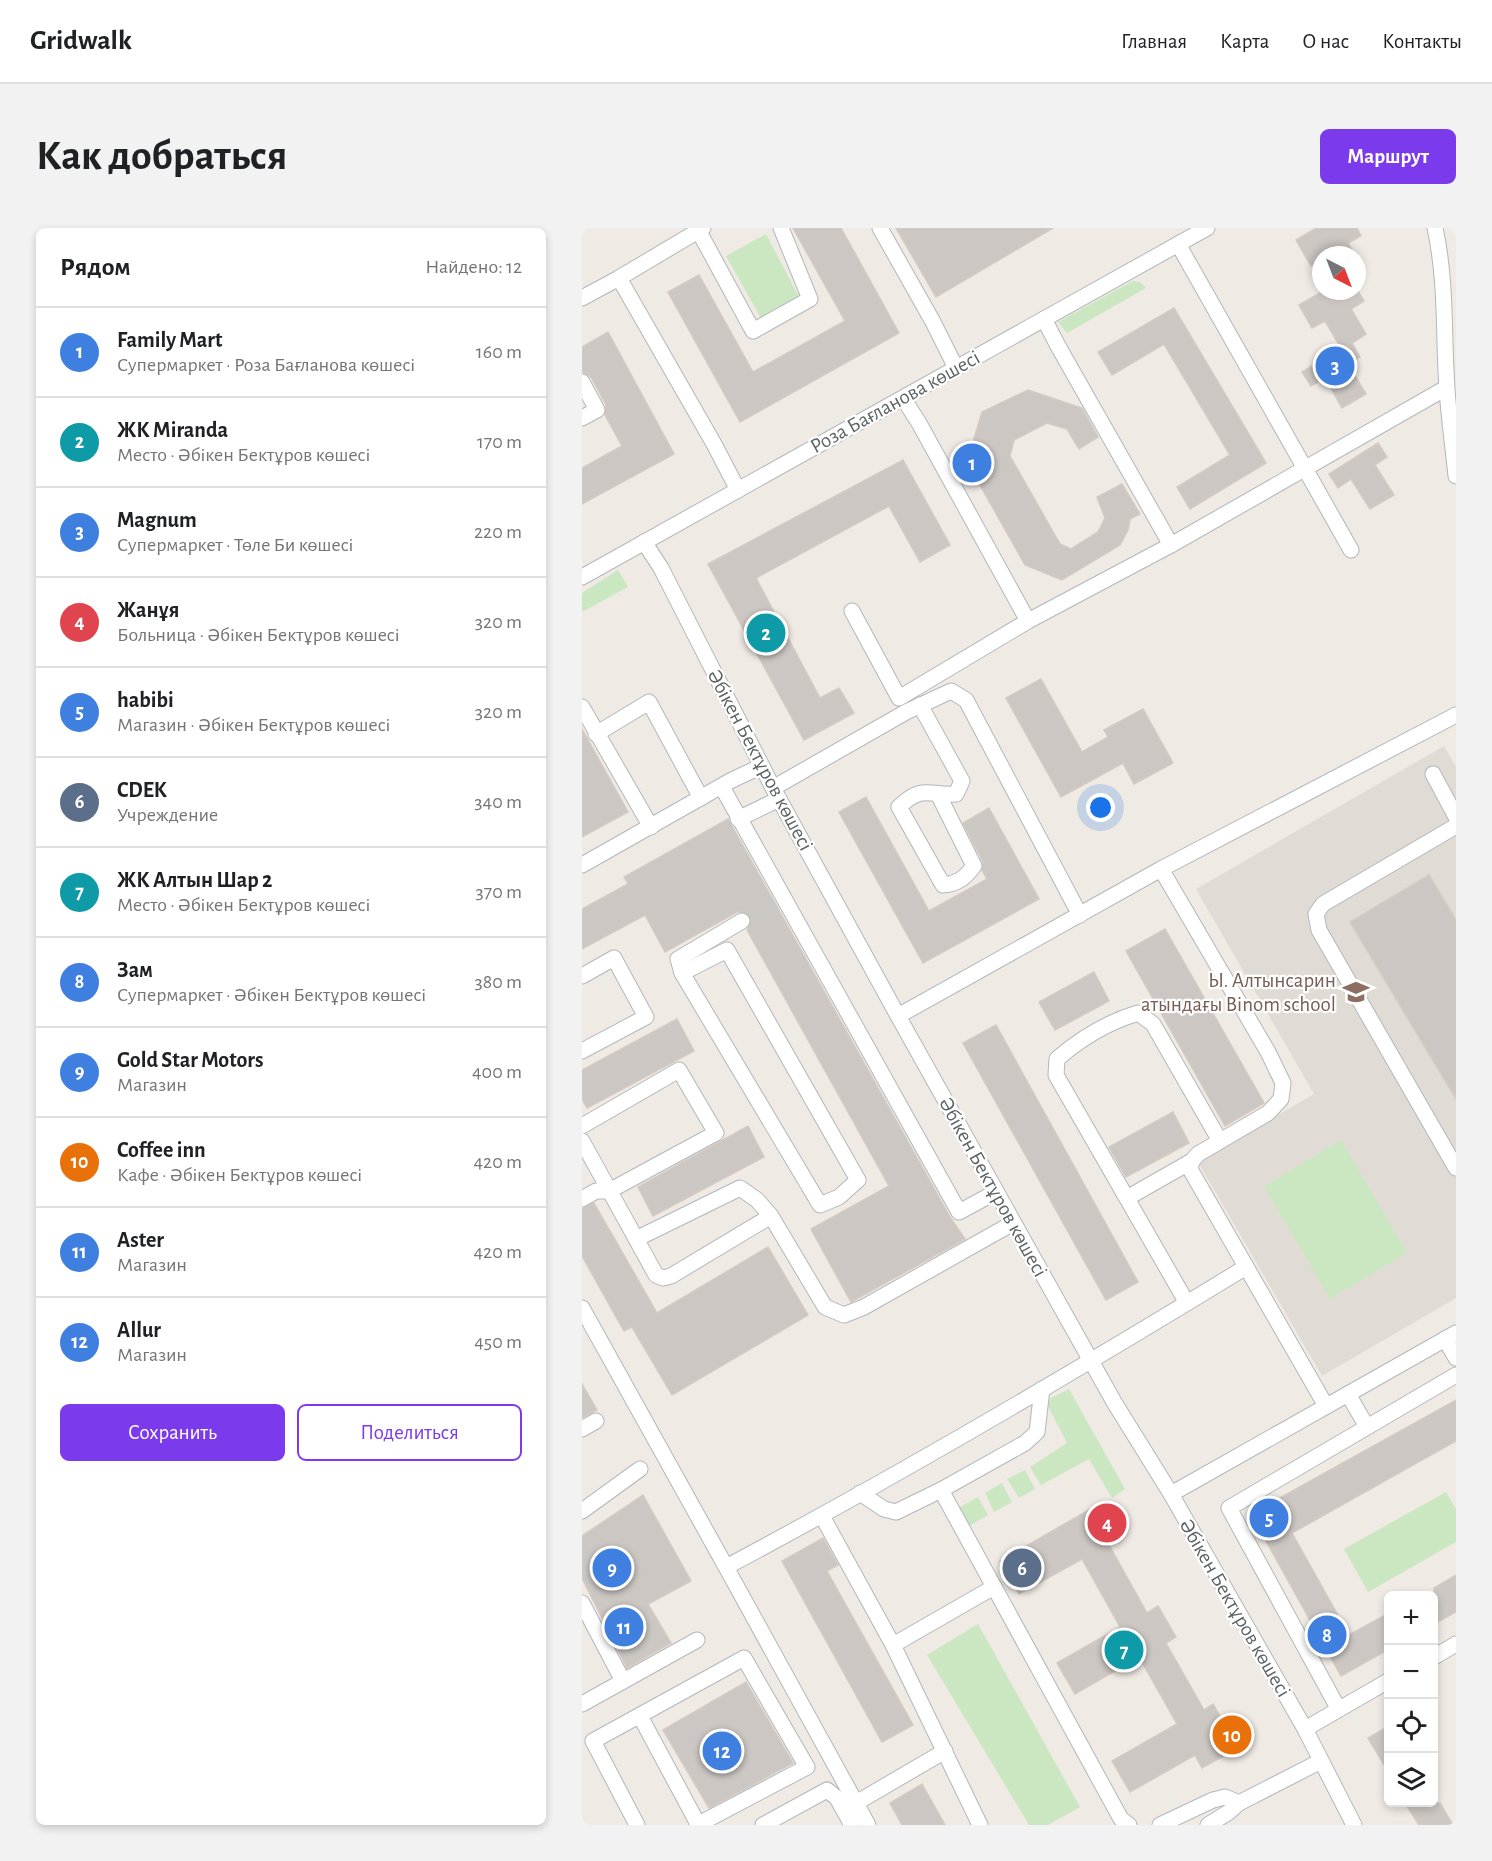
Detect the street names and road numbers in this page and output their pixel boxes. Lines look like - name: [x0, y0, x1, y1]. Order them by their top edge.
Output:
- street label: Роза Бағланова көшесі: [807, 347, 983, 457]
- street label: Әбікен Бектұров көшесі: [703, 666, 817, 854]
- street label: Әбікен Бектұров көшесі: [935, 1094, 1051, 1280]
- street label: Әбікен Бектұров көшесі: [1175, 1515, 1295, 1701]

